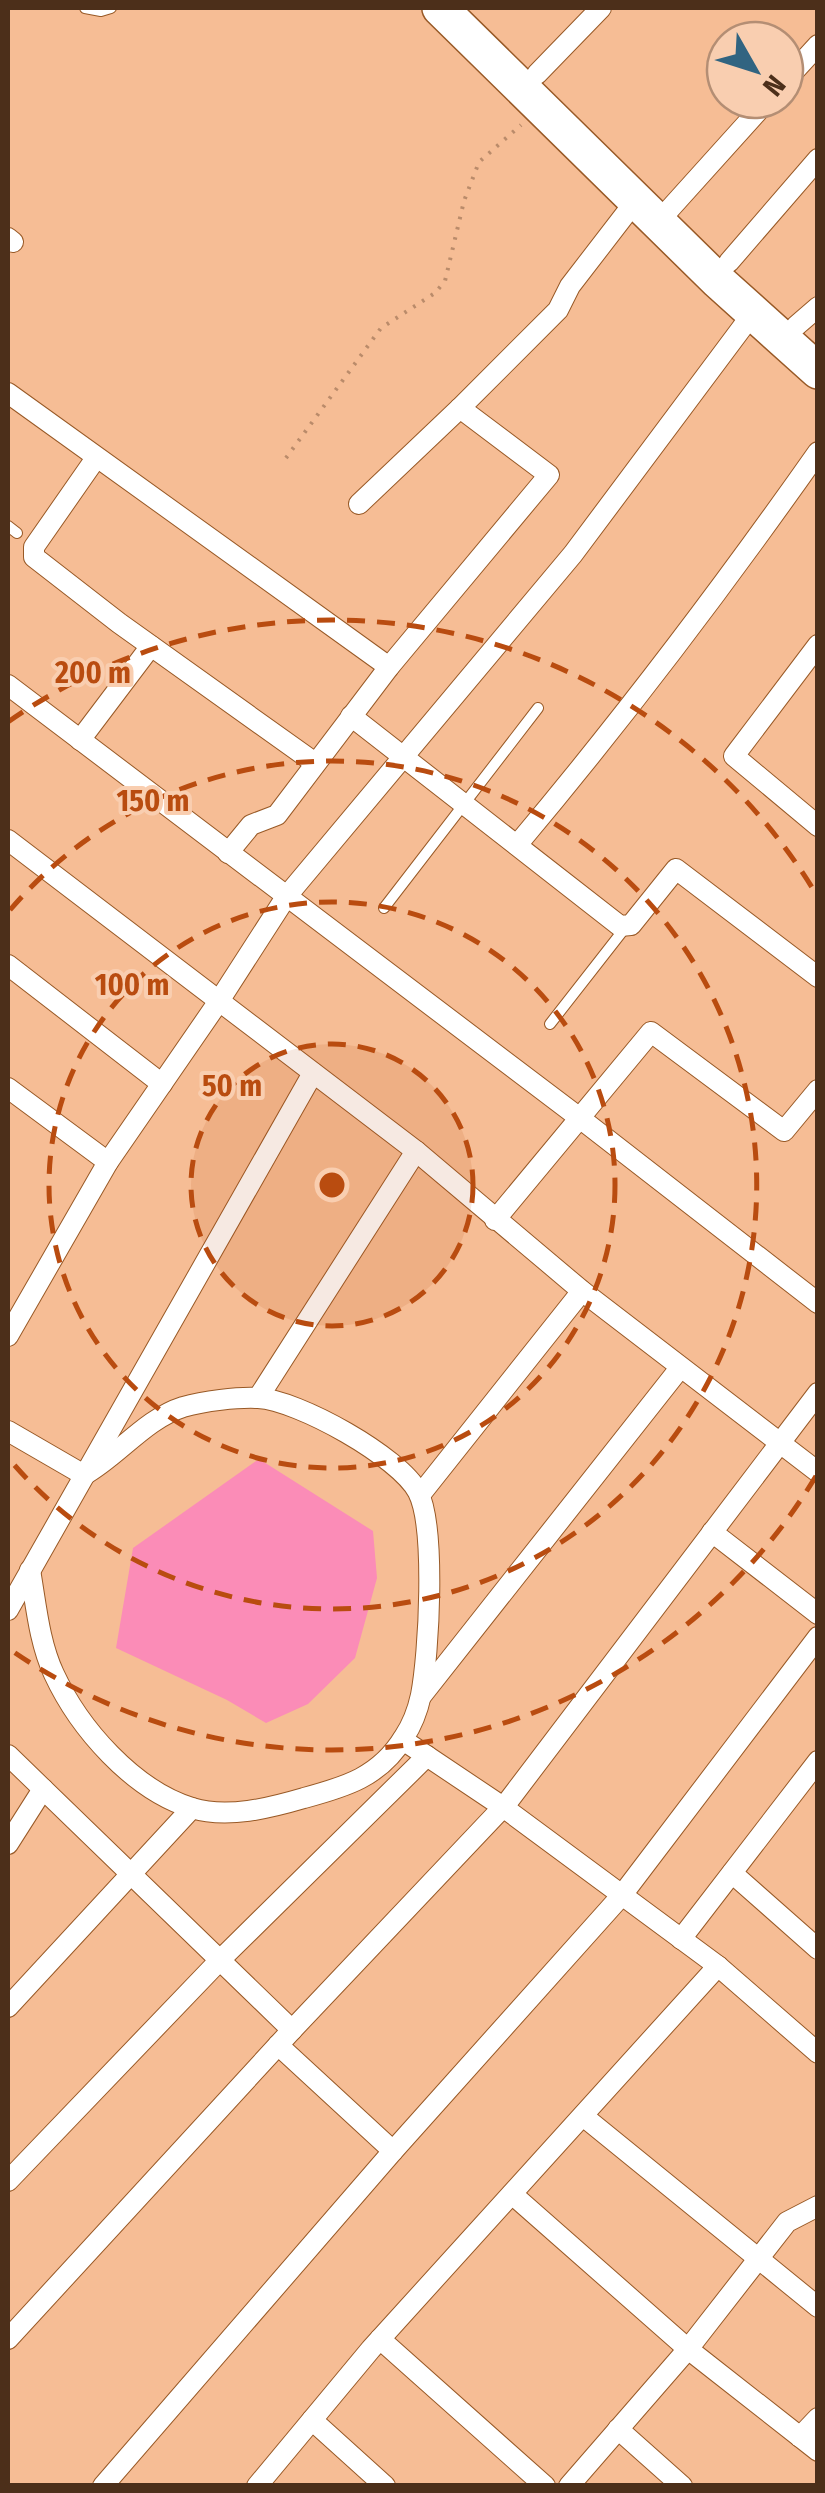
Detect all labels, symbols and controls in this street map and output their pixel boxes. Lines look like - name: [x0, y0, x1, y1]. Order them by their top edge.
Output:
- north arrow: [705, 20, 805, 120]
- text: N: [756, 69, 792, 102]
- text: 200 m: [54, 655, 131, 691]
- text: 150 m: [117, 783, 189, 819]
- text: 100 m: [95, 967, 169, 1003]
- text: 50 m: [202, 1068, 262, 1104]
- centre of rings: [314, 1167, 350, 1203]

